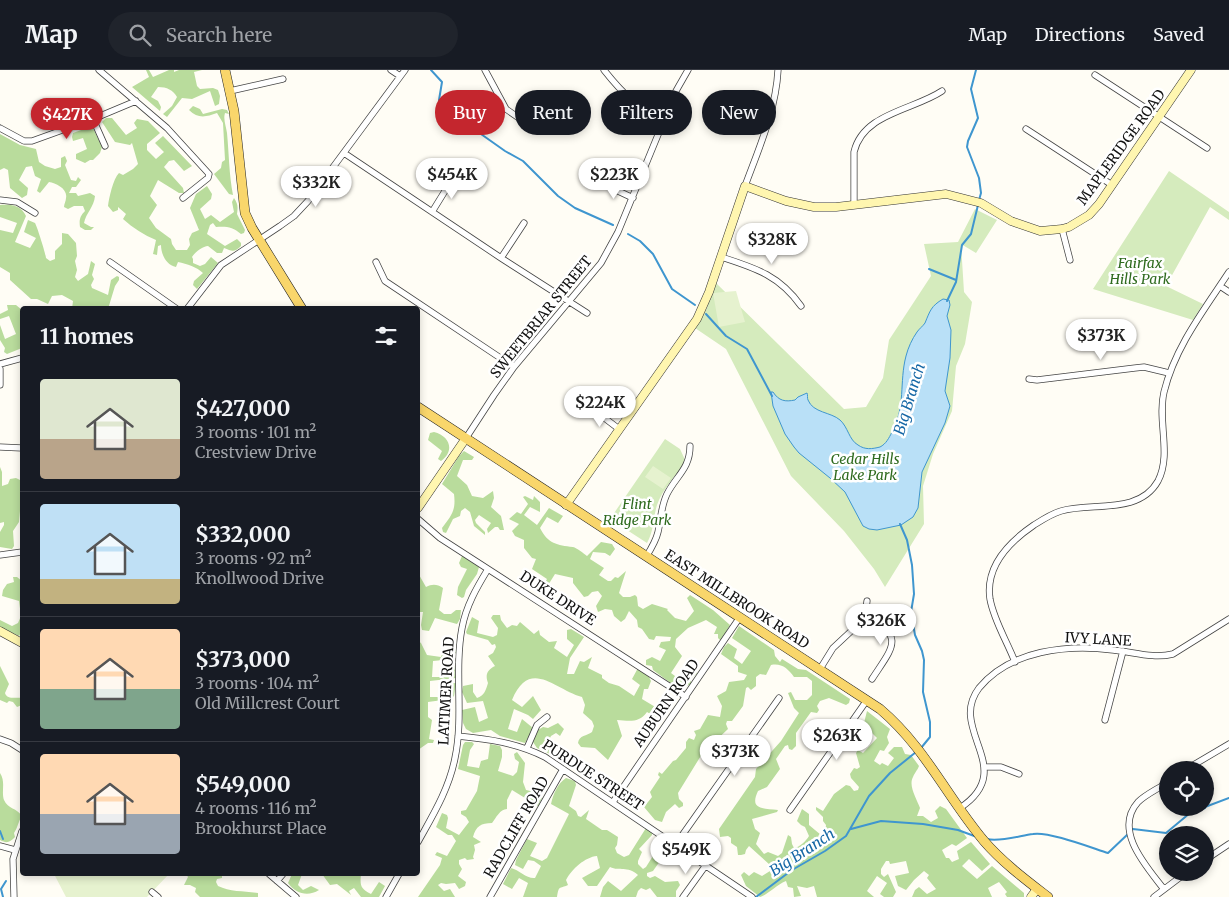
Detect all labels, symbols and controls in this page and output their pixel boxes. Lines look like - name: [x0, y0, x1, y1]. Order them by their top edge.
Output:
- search box: [108, 12, 458, 57]
- text: Map: [25, 19, 78, 50]
- icon: search: [126, 21, 154, 49]
- text: Search here: [166, 23, 272, 47]
- text: Map: [969, 23, 1007, 46]
- text: Directions: [1035, 23, 1125, 46]
- text: Saved: [1153, 23, 1204, 46]
- street label: MAPLERIDGE ROAD: [1073, 85, 1169, 208]
- chip: Buy: [435, 90, 505, 135]
- chip: Rent: [515, 90, 591, 135]
- chip: Filters: [601, 90, 692, 135]
- chip: New: [702, 90, 776, 135]
- pin: $427K: [32, 98, 102, 140]
- text: $427K: [42, 104, 92, 124]
- pin: $454K: [417, 158, 487, 200]
- pin: $223K: [579, 158, 649, 200]
- text: $454K: [427, 164, 477, 184]
- text: $223K: [589, 164, 639, 184]
- pin: $332K: [281, 166, 351, 208]
- text: $332K: [292, 172, 340, 192]
- pin: $328K: [737, 222, 807, 265]
- text: $328K: [747, 229, 797, 249]
- street label: SWEETBRIAR STREET: [486, 252, 596, 382]
- park label: Fairfax Hills Park: [1109, 254, 1171, 288]
- pin: $373K: [1066, 318, 1136, 361]
- icon: filters: [372, 322, 400, 350]
- text: 11 homes: [40, 323, 134, 350]
- text: $373K: [1077, 325, 1125, 345]
- water label: Big Branch: [889, 361, 929, 437]
- pin: $224K: [565, 386, 635, 428]
- text: $224K: [575, 392, 625, 412]
- text: $427,000: [195, 395, 290, 422]
- icon: home: [80, 399, 140, 459]
- text: 3 rooms · 101 m²: [195, 422, 316, 442]
- text: Crestview Drive: [195, 442, 316, 462]
- park label: Cedar Hills Lake Park: [830, 450, 900, 484]
- park label: Flint Ridge Park: [603, 495, 672, 529]
- text: $332,000: [195, 521, 291, 548]
- icon: home: [80, 524, 140, 584]
- street label: EAST MILLBROOK ROAD: [661, 545, 813, 653]
- text: 3 rooms · 92 m²: [195, 548, 311, 568]
- street label: DUKE DRIVE: [517, 567, 600, 629]
- text: Knollwood Drive: [195, 568, 324, 588]
- pin: $326K: [846, 604, 916, 646]
- text: $326K: [856, 610, 906, 630]
- street label: IVY LANE: [1064, 628, 1132, 650]
- street label: LATIMER ROAD: [434, 636, 458, 746]
- text: $373,000: [195, 646, 291, 673]
- icon: home: [80, 649, 140, 709]
- street label: AUBURN ROAD: [629, 655, 703, 751]
- text: 3 rooms · 104 m²: [195, 673, 319, 693]
- text: Old Millcrest Court: [195, 693, 340, 713]
- pin: $263K: [802, 718, 872, 761]
- text: $263K: [812, 725, 862, 745]
- pin: $373K: [700, 734, 770, 777]
- street label: PURDUE STREET: [539, 736, 647, 815]
- text: $373K: [711, 741, 759, 761]
- map controls: [1159, 761, 1214, 881]
- button: locate: [1159, 761, 1214, 816]
- text: $549,000: [195, 771, 291, 798]
- street label: RADCLIFF ROAD: [480, 773, 553, 881]
- icon: home: [80, 774, 140, 834]
- text: 4 rooms · 116 m²: [195, 798, 316, 818]
- text: Brookhurst Place: [195, 818, 326, 838]
- water label: Big Branch: [766, 824, 838, 880]
- button: layers: [1159, 826, 1214, 881]
- pin: $549K: [651, 832, 721, 875]
- text: $549K: [661, 839, 711, 859]

